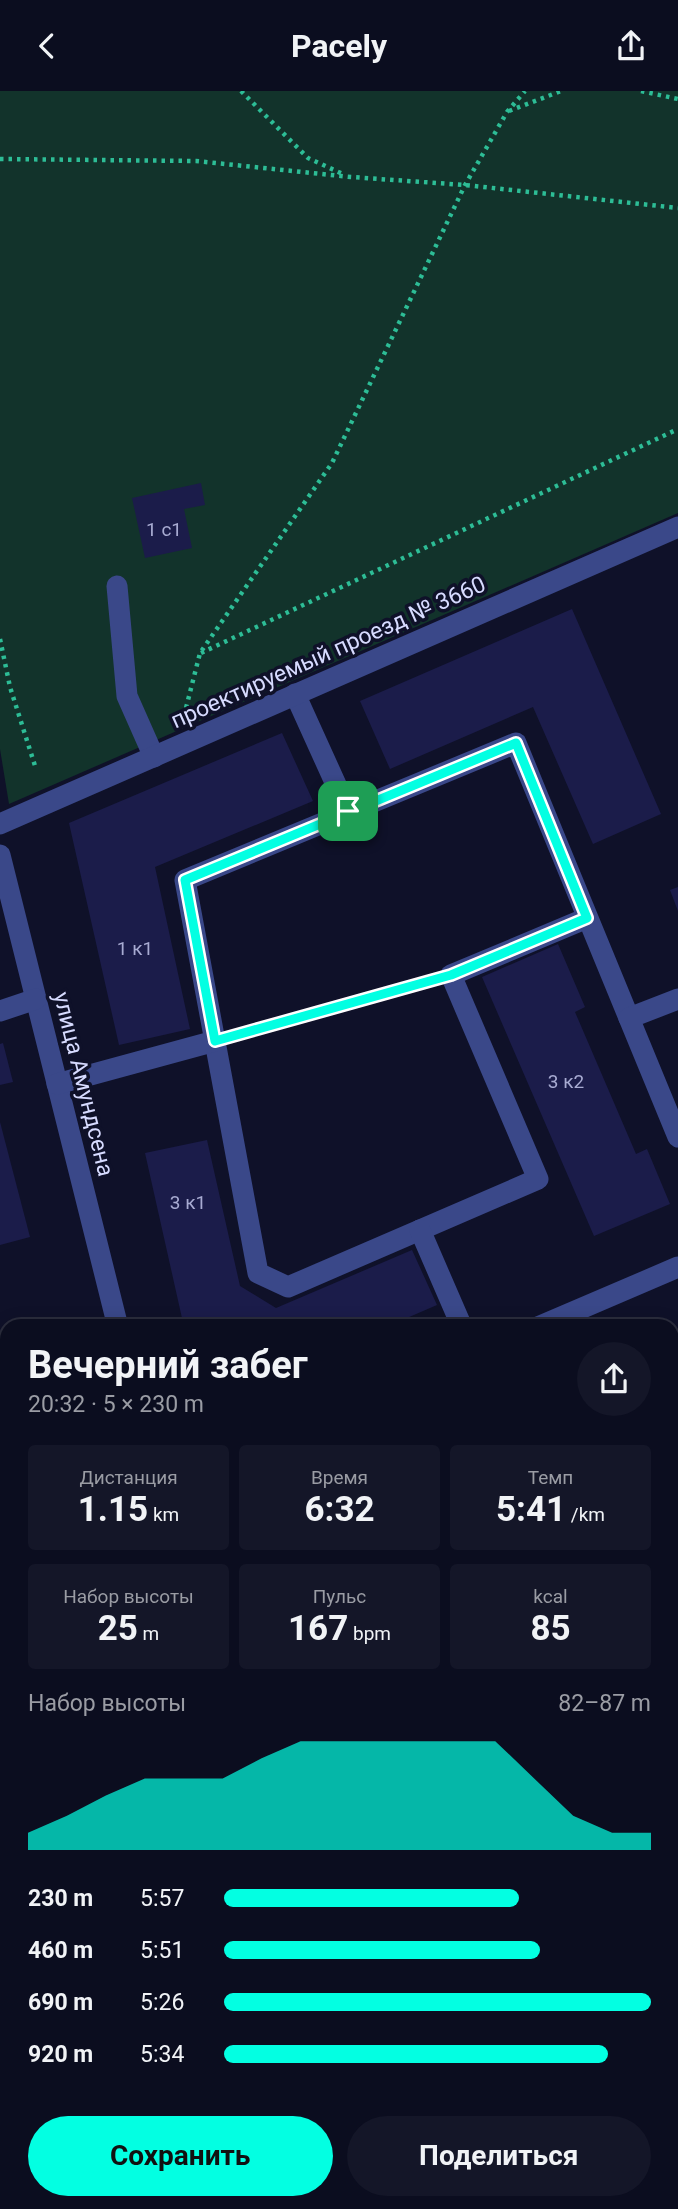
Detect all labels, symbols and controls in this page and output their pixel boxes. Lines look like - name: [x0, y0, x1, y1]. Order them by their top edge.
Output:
- icon: back: [28, 27, 66, 65]
- text: Pacely: [291, 27, 387, 65]
- icon: share: [612, 27, 650, 65]
- house number: 1 с1: [146, 518, 182, 541]
- street label: проектируемый проезд № 3660: [167, 571, 490, 734]
- pin: [318, 781, 378, 841]
- icon: arrive: [329, 792, 367, 830]
- house number: 1 к1: [117, 937, 153, 960]
- street label: улица Амундсена: [48, 989, 119, 1179]
- house number: 3 к2: [548, 1070, 584, 1093]
- house number: 3 к1: [170, 1191, 206, 1214]
- button: share: [577, 1342, 651, 1416]
- text: Вечерний забег: [28, 1343, 308, 1387]
- text: 20:32 · 5 × 230 m: [28, 1391, 204, 1418]
- text: Дистанция: [79, 1466, 178, 1489]
- text: Время: [311, 1466, 368, 1489]
- text: Темп: [528, 1466, 573, 1489]
- text: 1.15: [78, 1489, 148, 1530]
- text: 6:32: [304, 1489, 375, 1530]
- text: 5:41: [496, 1489, 566, 1530]
- text: km: [148, 1503, 179, 1526]
- text: /km: [566, 1503, 605, 1526]
- text: Набор высоты: [63, 1585, 194, 1608]
- text: Пульс: [313, 1585, 366, 1608]
- text: kcal: [533, 1585, 568, 1608]
- text: 25: [98, 1608, 138, 1649]
- text: 167: [288, 1608, 348, 1649]
- text: 85: [530, 1608, 571, 1649]
- text: m: [138, 1622, 159, 1645]
- text: bpm: [348, 1622, 391, 1645]
- text: Набор высоты: [28, 1690, 186, 1717]
- text: 82–87 m: [558, 1690, 651, 1717]
- text: 230 m: [28, 1885, 93, 1912]
- text: 5:57: [140, 1885, 184, 1912]
- text: 460 m: [28, 1937, 93, 1964]
- text: 5:51: [140, 1937, 184, 1964]
- text: 690 m: [28, 1989, 93, 2016]
- text: 5:26: [140, 1989, 184, 2016]
- text: 920 m: [28, 2041, 93, 2068]
- text: 5:34: [140, 2041, 184, 2068]
- button: Сохранить: [28, 2116, 333, 2196]
- button: Поделиться: [347, 2116, 651, 2196]

